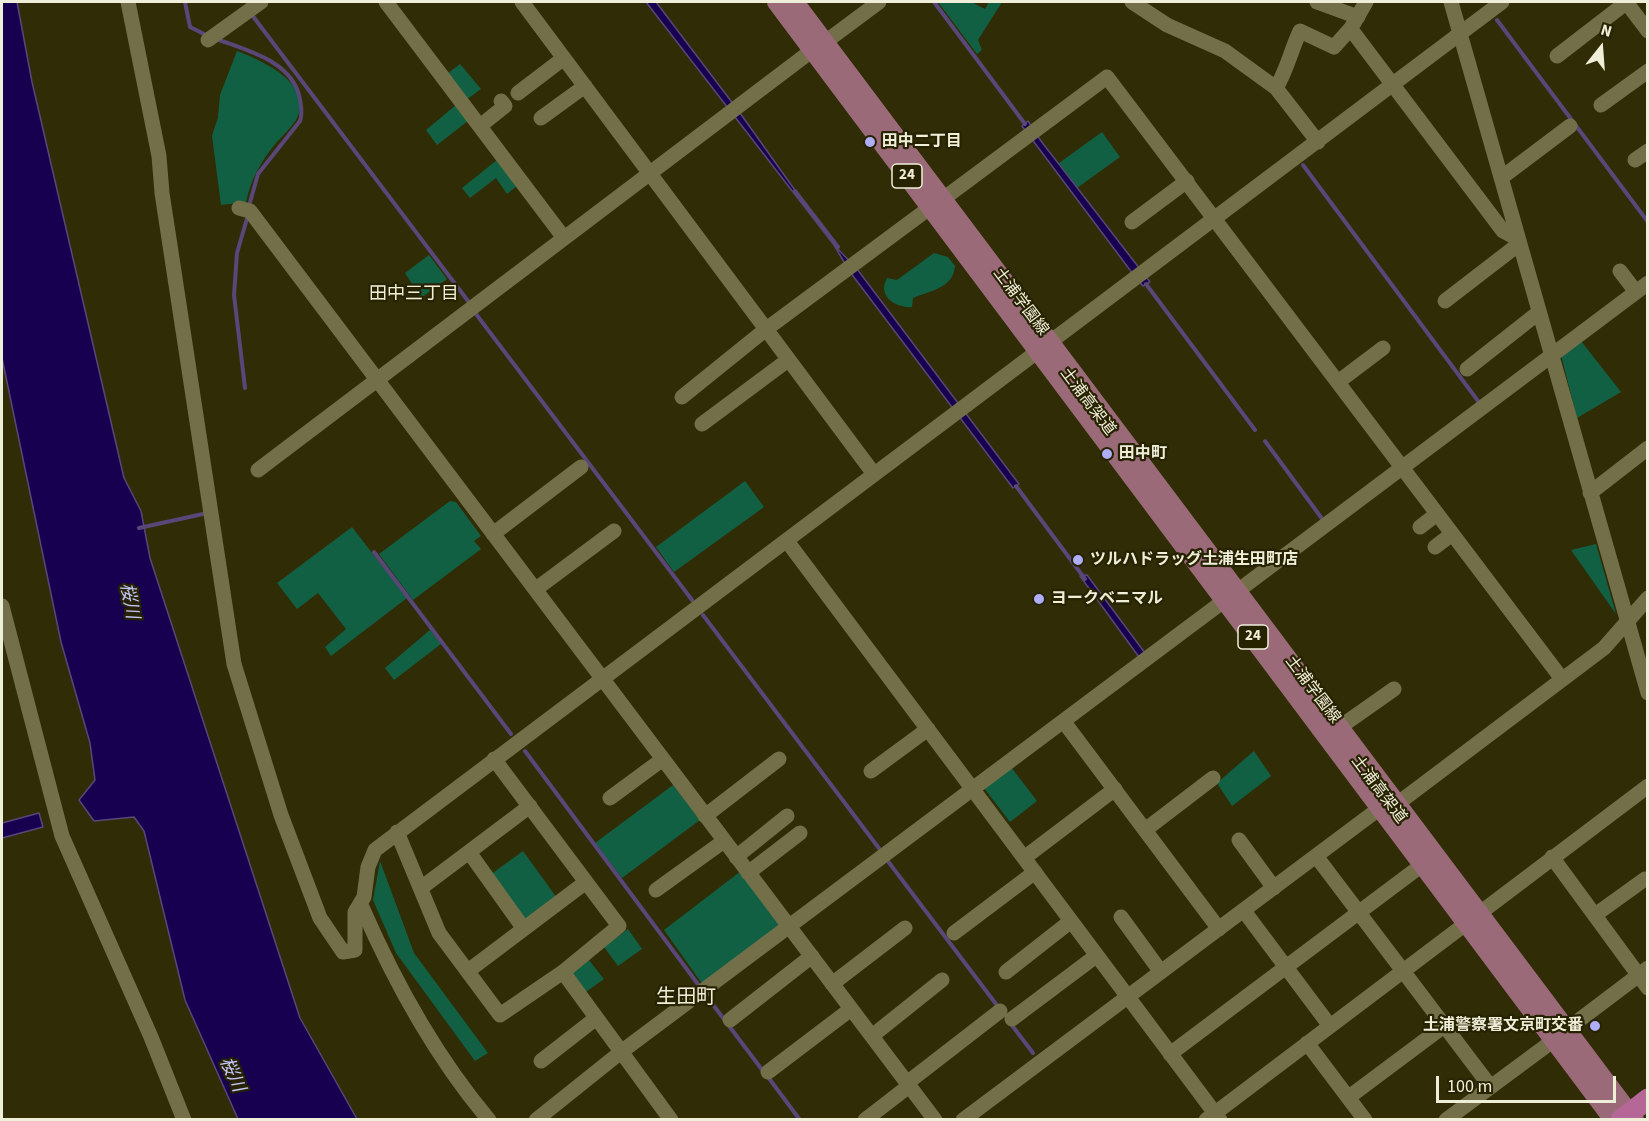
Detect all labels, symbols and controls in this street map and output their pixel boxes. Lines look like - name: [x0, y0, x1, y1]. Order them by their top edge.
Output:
- north arrow: [1571, 18, 1631, 78]
- text: N: [1598, 19, 1615, 43]
- place label: 田中二丁目: [882, 132, 962, 152]
- marker: 田中二丁目: [863, 135, 877, 149]
- road number: 24: [892, 164, 922, 188]
- street label: 土浦学園線: [988, 264, 1052, 340]
- district label: 田中三丁目: [369, 284, 459, 306]
- street label: 土浦高架道: [1055, 364, 1119, 440]
- place label: 田中町: [1119, 444, 1167, 464]
- marker: 田中町: [1100, 447, 1114, 461]
- place label: ツルハドラッグ土浦生田町店: [1090, 550, 1298, 570]
- marker: ツルハドラッグ土浦生田町店: [1071, 553, 1085, 567]
- water label: 桜川: [114, 581, 142, 621]
- place label: ヨークベニマル: [1051, 589, 1163, 609]
- marker: ヨークベニマル: [1032, 592, 1046, 606]
- road number: 24: [1238, 625, 1268, 649]
- street label: 土浦学園線: [1280, 652, 1344, 728]
- street label: 土浦高架道: [1346, 752, 1410, 828]
- district label: 生田町: [656, 987, 716, 1011]
- place label: 土浦警察署文京町交番: [1423, 1016, 1583, 1036]
- marker: 土浦警察署文京町交番: [1588, 1019, 1602, 1033]
- water label: 桜川: [214, 1054, 248, 1096]
- scale bar: [1439, 1064, 1619, 1102]
- text: 100 m: [1447, 1074, 1492, 1099]

